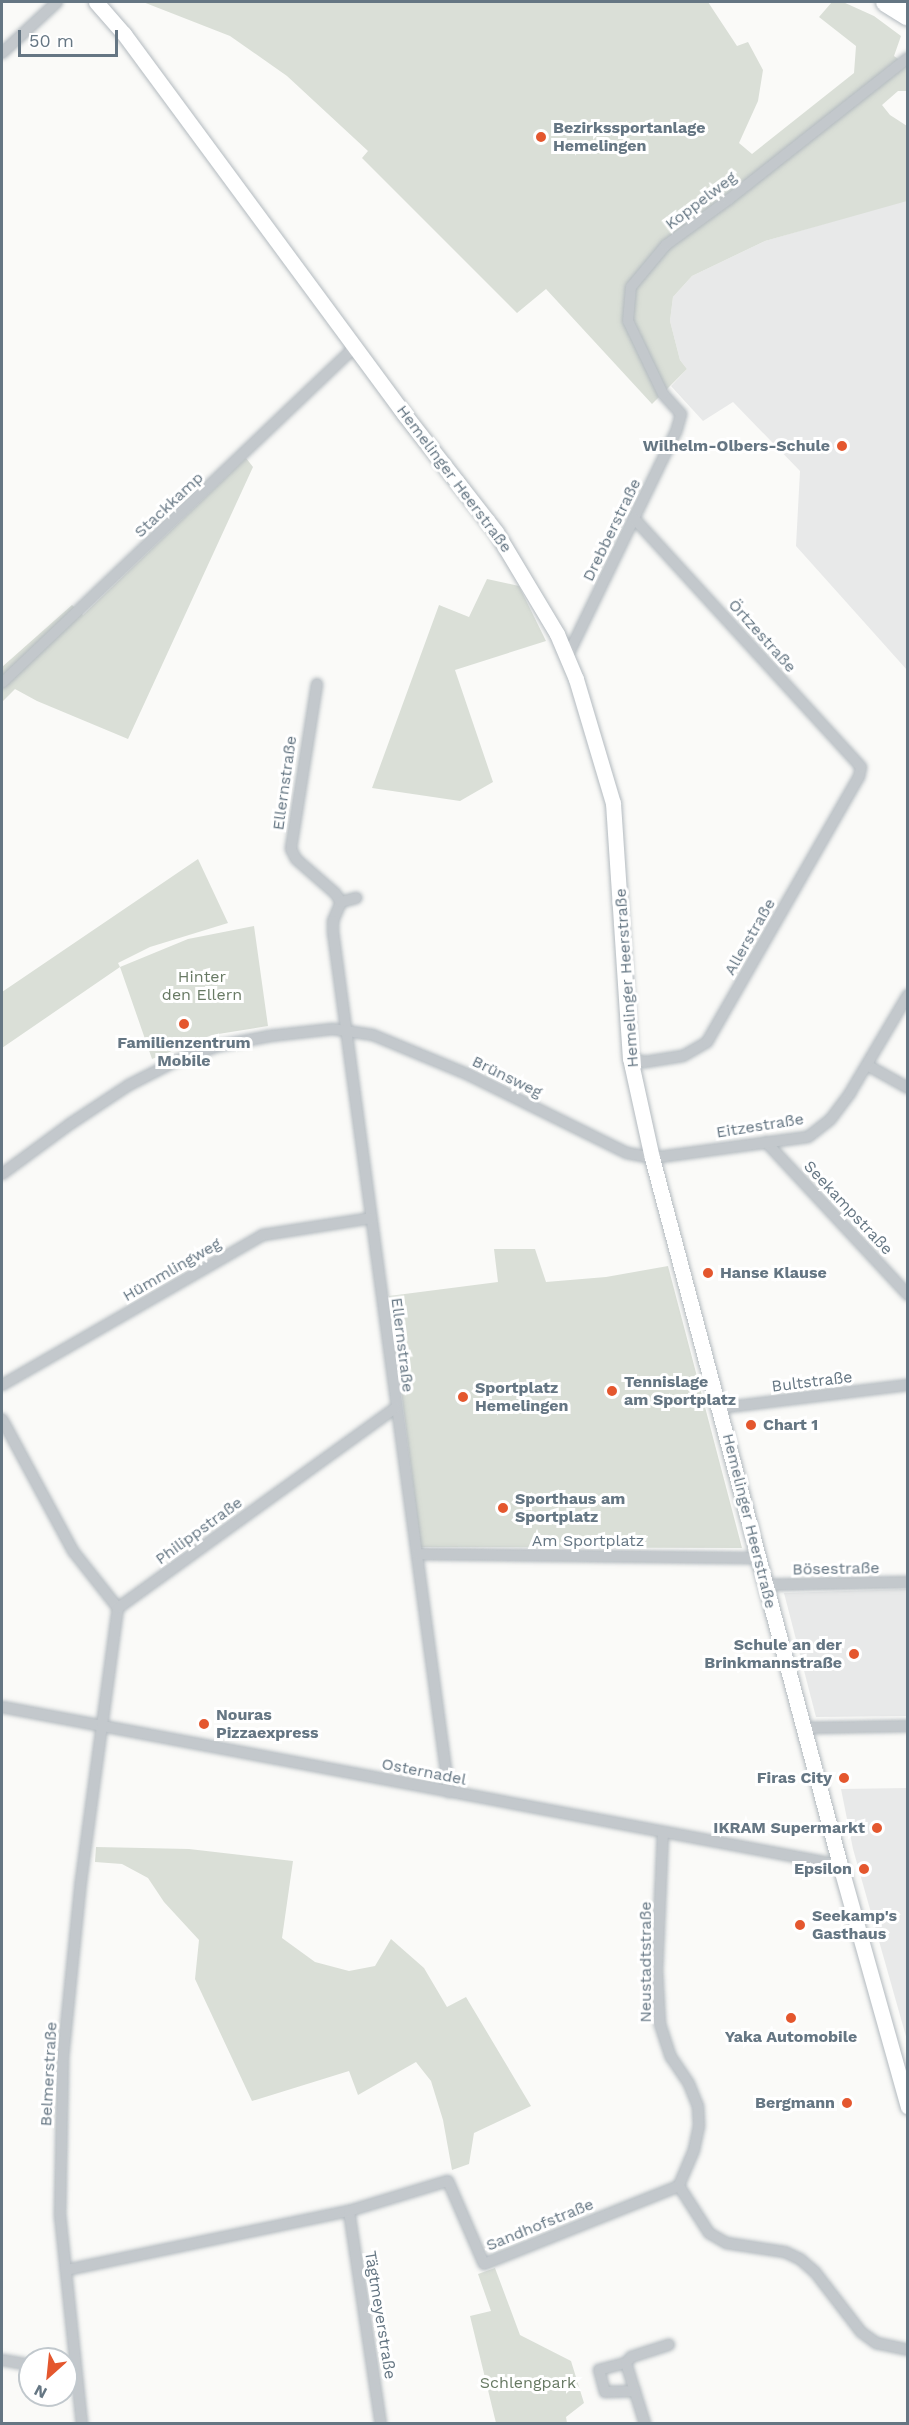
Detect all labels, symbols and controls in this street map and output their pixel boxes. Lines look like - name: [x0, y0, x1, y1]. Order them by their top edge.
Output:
- scale bar: [21, 18, 122, 56]
- text: 50 m: [29, 30, 74, 51]
- place label: Bezirkssportanlage Hemelingen: [553, 118, 705, 156]
- marker: Bezirkssportanlage Hemelingen: [534, 130, 548, 144]
- street label: Koppelweg: [662, 168, 740, 234]
- street label: Hemelinger Heerstraße: [392, 401, 516, 557]
- place label: Wilhelm-Olbers-Schule: [643, 436, 830, 456]
- marker: Wilhelm-Olbers-Schule: [835, 439, 849, 453]
- street label: Stackkamp: [131, 468, 207, 542]
- street label: Drebberstraße: [579, 475, 645, 585]
- street label: Örtzestraße: [724, 595, 800, 677]
- street label: Ellernstraße: [269, 734, 301, 832]
- street label: Hemelinger Heerstraße: [611, 888, 643, 1068]
- street label: Allerstraße: [720, 895, 780, 979]
- park label: Hinter den Ellern: [162, 967, 242, 1005]
- marker: Familienzentrum Mobile: [177, 1017, 191, 1031]
- place label: Familienzentrum Mobile: [117, 1033, 251, 1071]
- street label: Brünsweg: [469, 1052, 545, 1102]
- street label: Eitzestraße: [715, 1110, 805, 1142]
- street label: Seekampstraße: [800, 1157, 896, 1259]
- street label: Hümmlingweg: [119, 1234, 225, 1306]
- place label: Hanse Klause: [720, 1263, 827, 1283]
- marker: Hanse Klause: [701, 1266, 715, 1280]
- street label: Ellernstraße: [387, 1297, 417, 1393]
- street label: Bultstraße: [771, 1368, 853, 1396]
- place label: Tennislage am Sportplatz: [624, 1372, 736, 1410]
- place label: Sportplatz Hemelingen: [475, 1378, 568, 1416]
- marker: Tennislage am Sportplatz: [605, 1384, 619, 1398]
- marker: Sportplatz Hemelingen: [456, 1390, 470, 1404]
- place label: Chart 1: [763, 1415, 818, 1435]
- marker: Chart 1: [744, 1418, 758, 1432]
- street label: Hemelinger Heerstraße: [718, 1431, 780, 1611]
- place label: Sporthaus am Sportplatz: [515, 1489, 625, 1527]
- street label: Philippstraße: [152, 1493, 246, 1569]
- marker: Sporthaus am Sportplatz: [496, 1501, 510, 1515]
- street label: Am Sportplatz: [532, 1531, 644, 1551]
- street label: Bösestraße: [792, 1559, 880, 1579]
- place label: Schule an der Brinkmannstraße: [704, 1635, 842, 1673]
- marker: Schule an der Brinkmannstraße: [847, 1647, 861, 1661]
- place label: Nouras Pizzaexpress: [216, 1705, 318, 1743]
- marker: Nouras Pizzaexpress: [197, 1717, 211, 1731]
- street label: Osternadel: [380, 1754, 468, 1790]
- place label: Firas City: [757, 1768, 832, 1788]
- marker: Firas City: [837, 1771, 851, 1785]
- place label: IKRAM Supermarkt: [713, 1818, 865, 1838]
- marker: IKRAM Supermarkt: [870, 1821, 884, 1835]
- place label: Epsilon: [794, 1859, 852, 1879]
- marker: Epsilon: [857, 1862, 871, 1876]
- street label: Neustadtstraße: [636, 1901, 656, 2023]
- place label: Seekamp's Gasthaus: [812, 1906, 897, 1944]
- marker: Seekamp's Gasthaus: [793, 1918, 807, 1932]
- marker: Yaka Automobile: [784, 2011, 798, 2025]
- street label: Belmerstraße: [37, 2021, 61, 2127]
- place label: Yaka Automobile: [725, 2027, 857, 2047]
- place label: Bergmann: [755, 2093, 835, 2113]
- marker: Bergmann: [840, 2096, 854, 2110]
- street label: Sandhofstraße: [483, 2195, 597, 2255]
- street label: Tägtmeyerstraße: [360, 2249, 400, 2381]
- north arrow: [18, 2347, 78, 2407]
- park label: Schlengpark: [480, 2373, 576, 2393]
- text: N: [31, 2381, 50, 2403]

